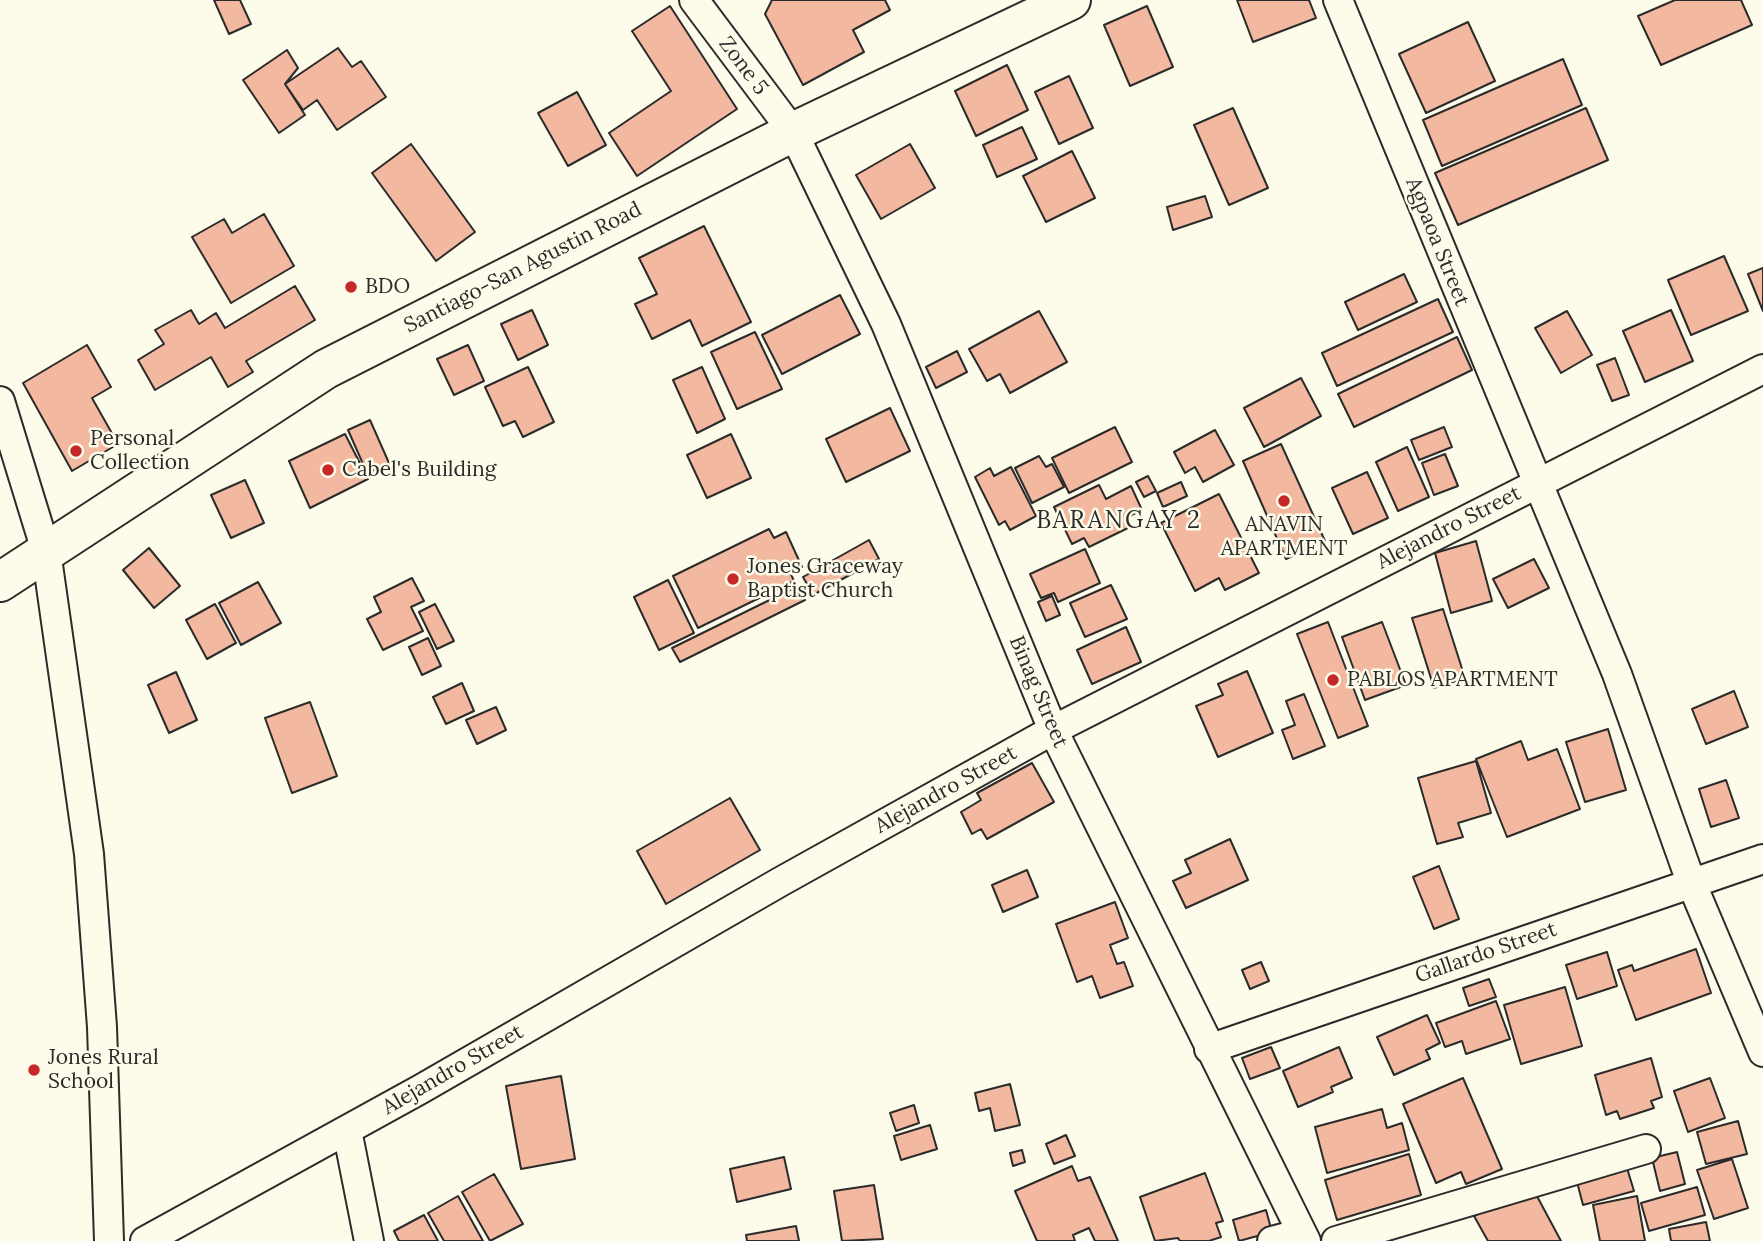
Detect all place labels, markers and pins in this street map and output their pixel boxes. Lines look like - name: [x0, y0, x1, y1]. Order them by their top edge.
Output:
- place label: BDO: [365, 274, 410, 300]
- marker: BDO: [343, 279, 359, 295]
- place label: Personal Collection: [90, 426, 190, 476]
- marker: Personal Collection: [68, 443, 84, 459]
- place label: Cabel's Building: [342, 457, 496, 483]
- marker: Cabel's Building: [320, 462, 336, 478]
- marker: ANAVIN APARTMENT: [1276, 493, 1292, 509]
- place label: ANAVIN APARTMENT: [1221, 512, 1347, 562]
- place label: Jones Graceway Baptist Church: [747, 554, 903, 604]
- marker: Jones Graceway Baptist Church: [725, 571, 741, 587]
- place label: PABLOS APARTMENT: [1347, 667, 1558, 693]
- marker: PABLOS APARTMENT: [1325, 672, 1341, 688]
- place label: Jones Rural School: [48, 1045, 159, 1095]
- marker: Jones Rural School: [26, 1062, 42, 1078]

